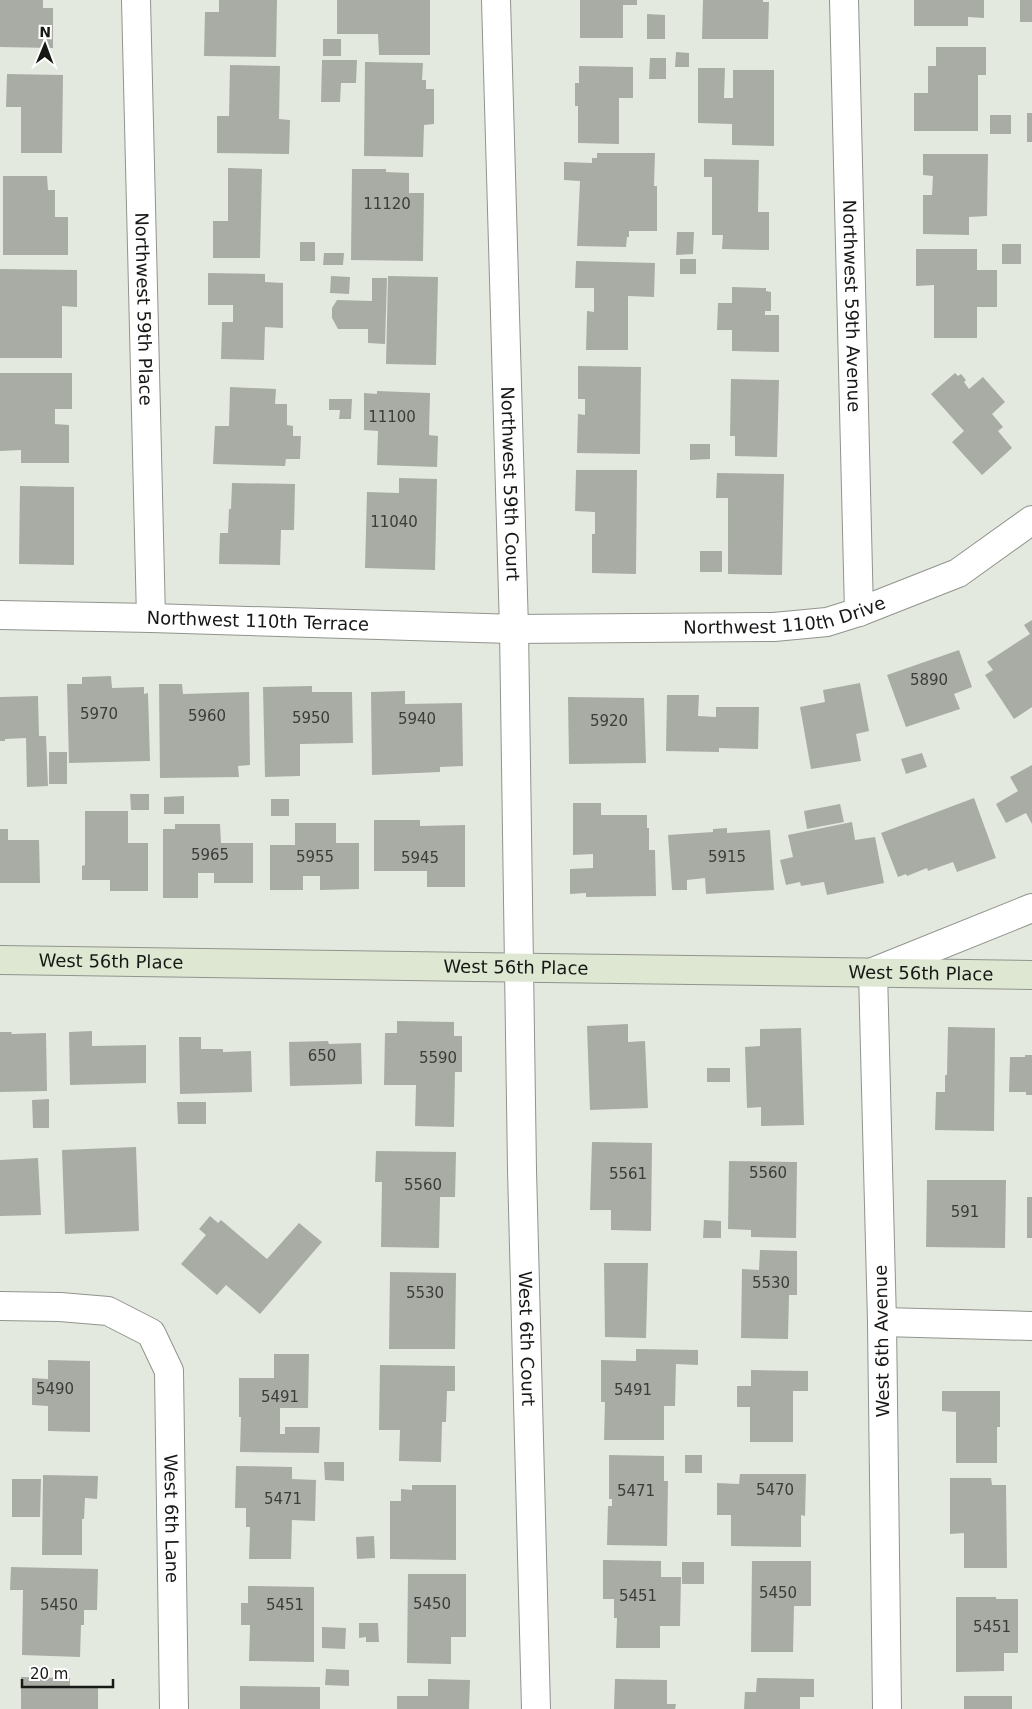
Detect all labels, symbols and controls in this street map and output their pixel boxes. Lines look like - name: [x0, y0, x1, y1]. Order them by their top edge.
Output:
- north arrow: [20, 20, 70, 70]
- text: N: [39, 24, 51, 40]
- house number: 11120: [363, 195, 411, 213]
- street label: Northwest 59th Avenue: [839, 199, 865, 412]
- street label: Northwest 59th Place: [131, 212, 157, 406]
- street label: Northwest 59th Court: [497, 386, 524, 582]
- house number: 11100: [368, 408, 416, 426]
- house number: 11040: [370, 513, 418, 531]
- street label: Northwest 110th Drive: [683, 592, 888, 638]
- street label: Northwest 110th Terrace: [146, 607, 369, 635]
- house number: 5890: [910, 671, 948, 689]
- house number: 5970: [80, 705, 118, 723]
- house number: 5960: [188, 707, 226, 725]
- house number: 5950: [292, 709, 330, 727]
- house number: 5940: [398, 710, 436, 728]
- house number: 5920: [590, 712, 628, 730]
- house number: 5965: [191, 846, 229, 864]
- house number: 5955: [296, 848, 334, 866]
- house number: 5915: [708, 848, 746, 866]
- house number: 5945: [401, 849, 439, 867]
- street label: West 56th Place: [38, 950, 184, 973]
- street label: West 56th Place: [443, 955, 589, 979]
- street label: West 56th Place: [848, 961, 994, 984]
- house number: 650: [308, 1047, 336, 1065]
- house number: 5590: [419, 1049, 457, 1067]
- house number: 5560: [749, 1164, 787, 1182]
- house number: 5561: [609, 1165, 647, 1183]
- house number: 5560: [404, 1176, 442, 1194]
- house number: 591: [951, 1203, 979, 1221]
- street label: West 6th Avenue: [870, 1265, 893, 1417]
- street label: West 6th Court: [515, 1271, 539, 1406]
- house number: 5530: [752, 1274, 790, 1292]
- house number: 5530: [406, 1284, 444, 1302]
- house number: 5490: [36, 1380, 74, 1398]
- house number: 5491: [614, 1381, 652, 1399]
- house number: 5491: [261, 1388, 299, 1406]
- street label: West 6th Lane: [160, 1454, 183, 1583]
- house number: 5470: [756, 1481, 794, 1499]
- house number: 5471: [617, 1482, 655, 1500]
- house number: 5471: [264, 1490, 302, 1508]
- house number: 5450: [759, 1584, 797, 1602]
- house number: 5451: [619, 1587, 657, 1605]
- house number: 5450: [413, 1595, 451, 1613]
- house number: 5450: [40, 1596, 78, 1614]
- house number: 5451: [266, 1596, 304, 1614]
- house number: 5451: [973, 1618, 1011, 1636]
- scale bar: [22, 1656, 114, 1688]
- text: 20 m: [30, 1665, 68, 1683]

